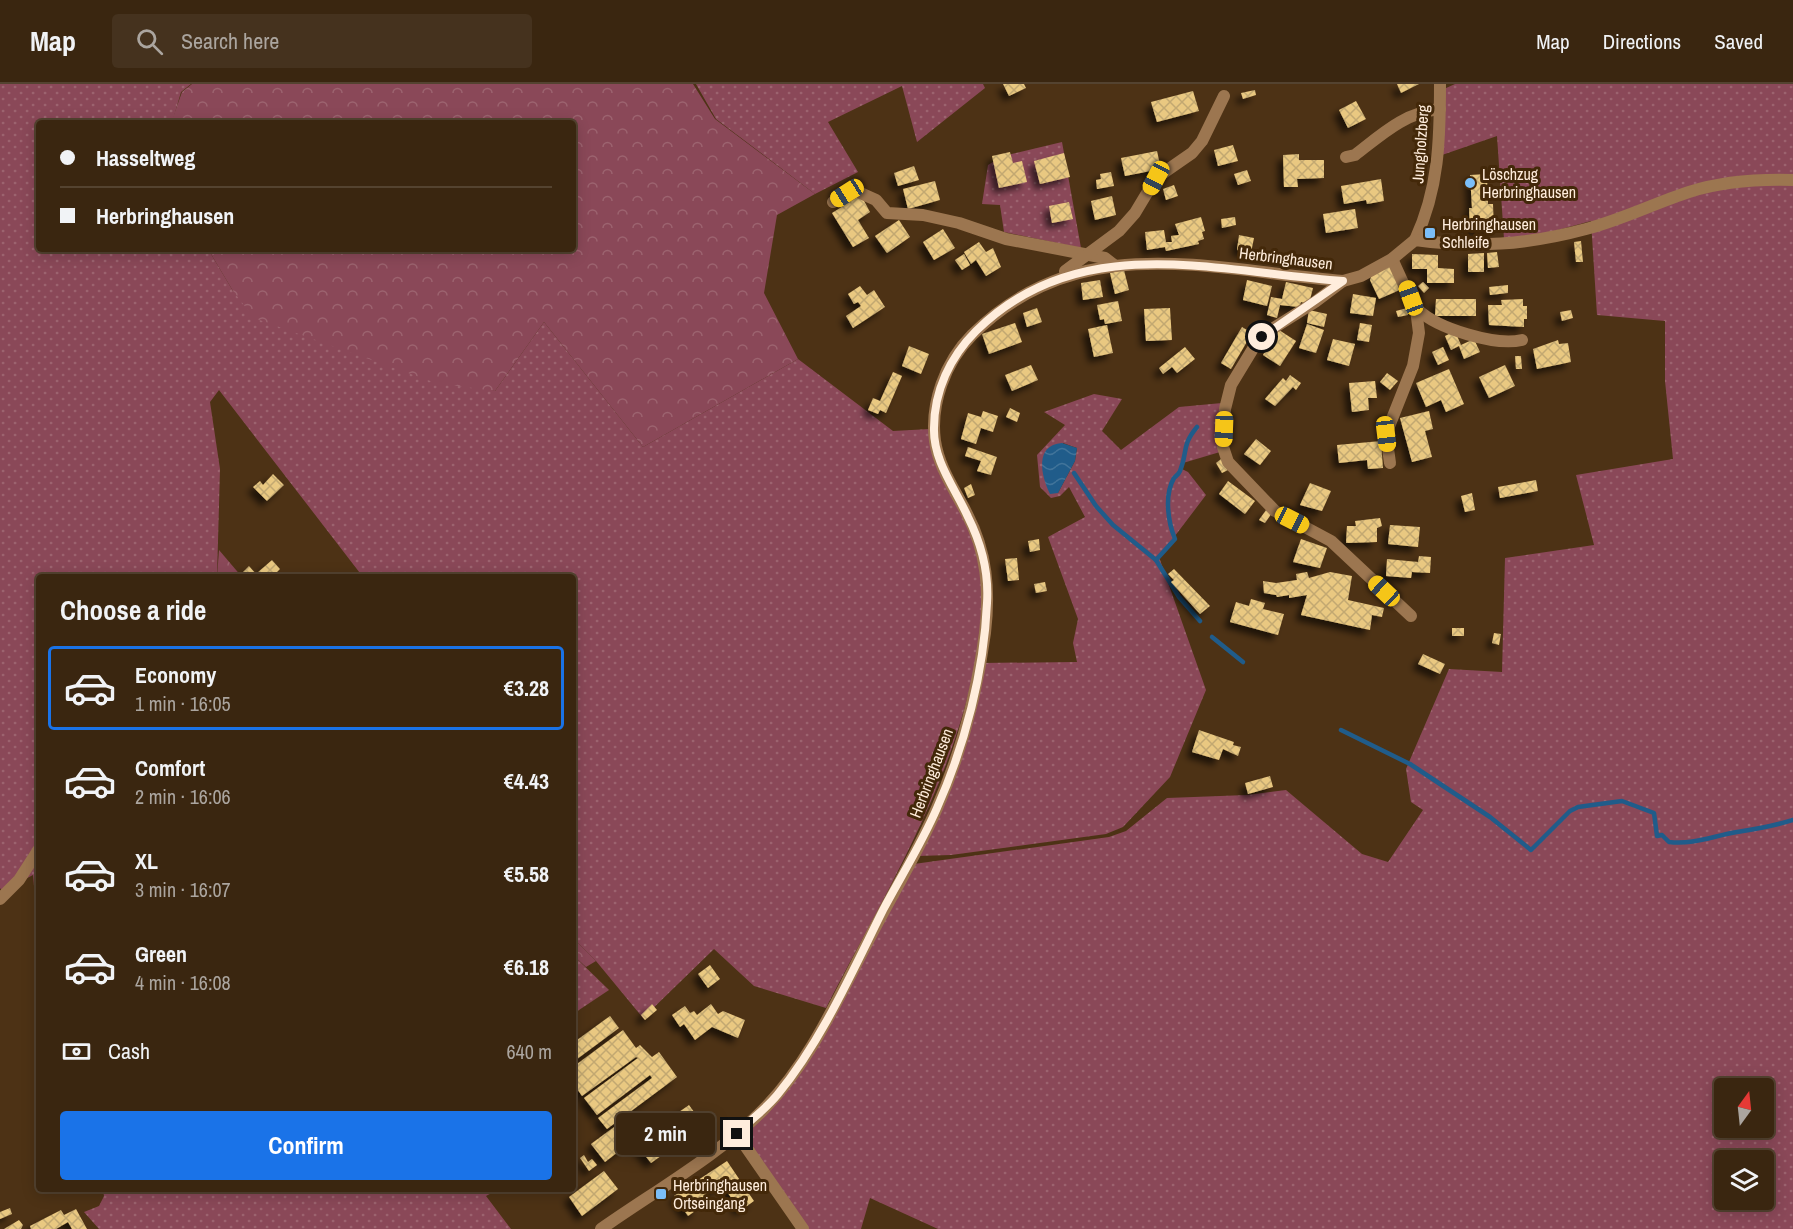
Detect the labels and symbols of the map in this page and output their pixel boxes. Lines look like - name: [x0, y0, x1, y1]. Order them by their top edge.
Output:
- street label: Jungholzberg: [1406, 103, 1434, 184]
- car: [1140, 158, 1172, 198]
- place label: Löschzug Herbringhausen: [1482, 163, 1576, 203]
- car: [827, 176, 867, 210]
- marker: Löschzug Herbringhausen: [1463, 176, 1477, 190]
- place label: Herbringhausen Schleife: [1442, 213, 1536, 253]
- marker: Herbringhausen Schleife: [1423, 226, 1437, 240]
- street label: Herbringhausen: [1238, 241, 1334, 275]
- car: [1396, 278, 1426, 318]
- route start: [1248, 323, 1275, 350]
- car: [1214, 411, 1234, 447]
- car: [1375, 415, 1397, 453]
- car: [1272, 504, 1312, 536]
- car: [1365, 572, 1403, 610]
- street label: Herbringhausen: [904, 725, 958, 821]
- north arrow: [1714, 1078, 1774, 1138]
- callout: 2 min: [617, 1113, 716, 1155]
- route end: [723, 1120, 750, 1147]
- place label: Herbringhausen Ortseingang: [673, 1174, 767, 1214]
- marker: Herbringhausen Ortseingang: [654, 1187, 668, 1201]

